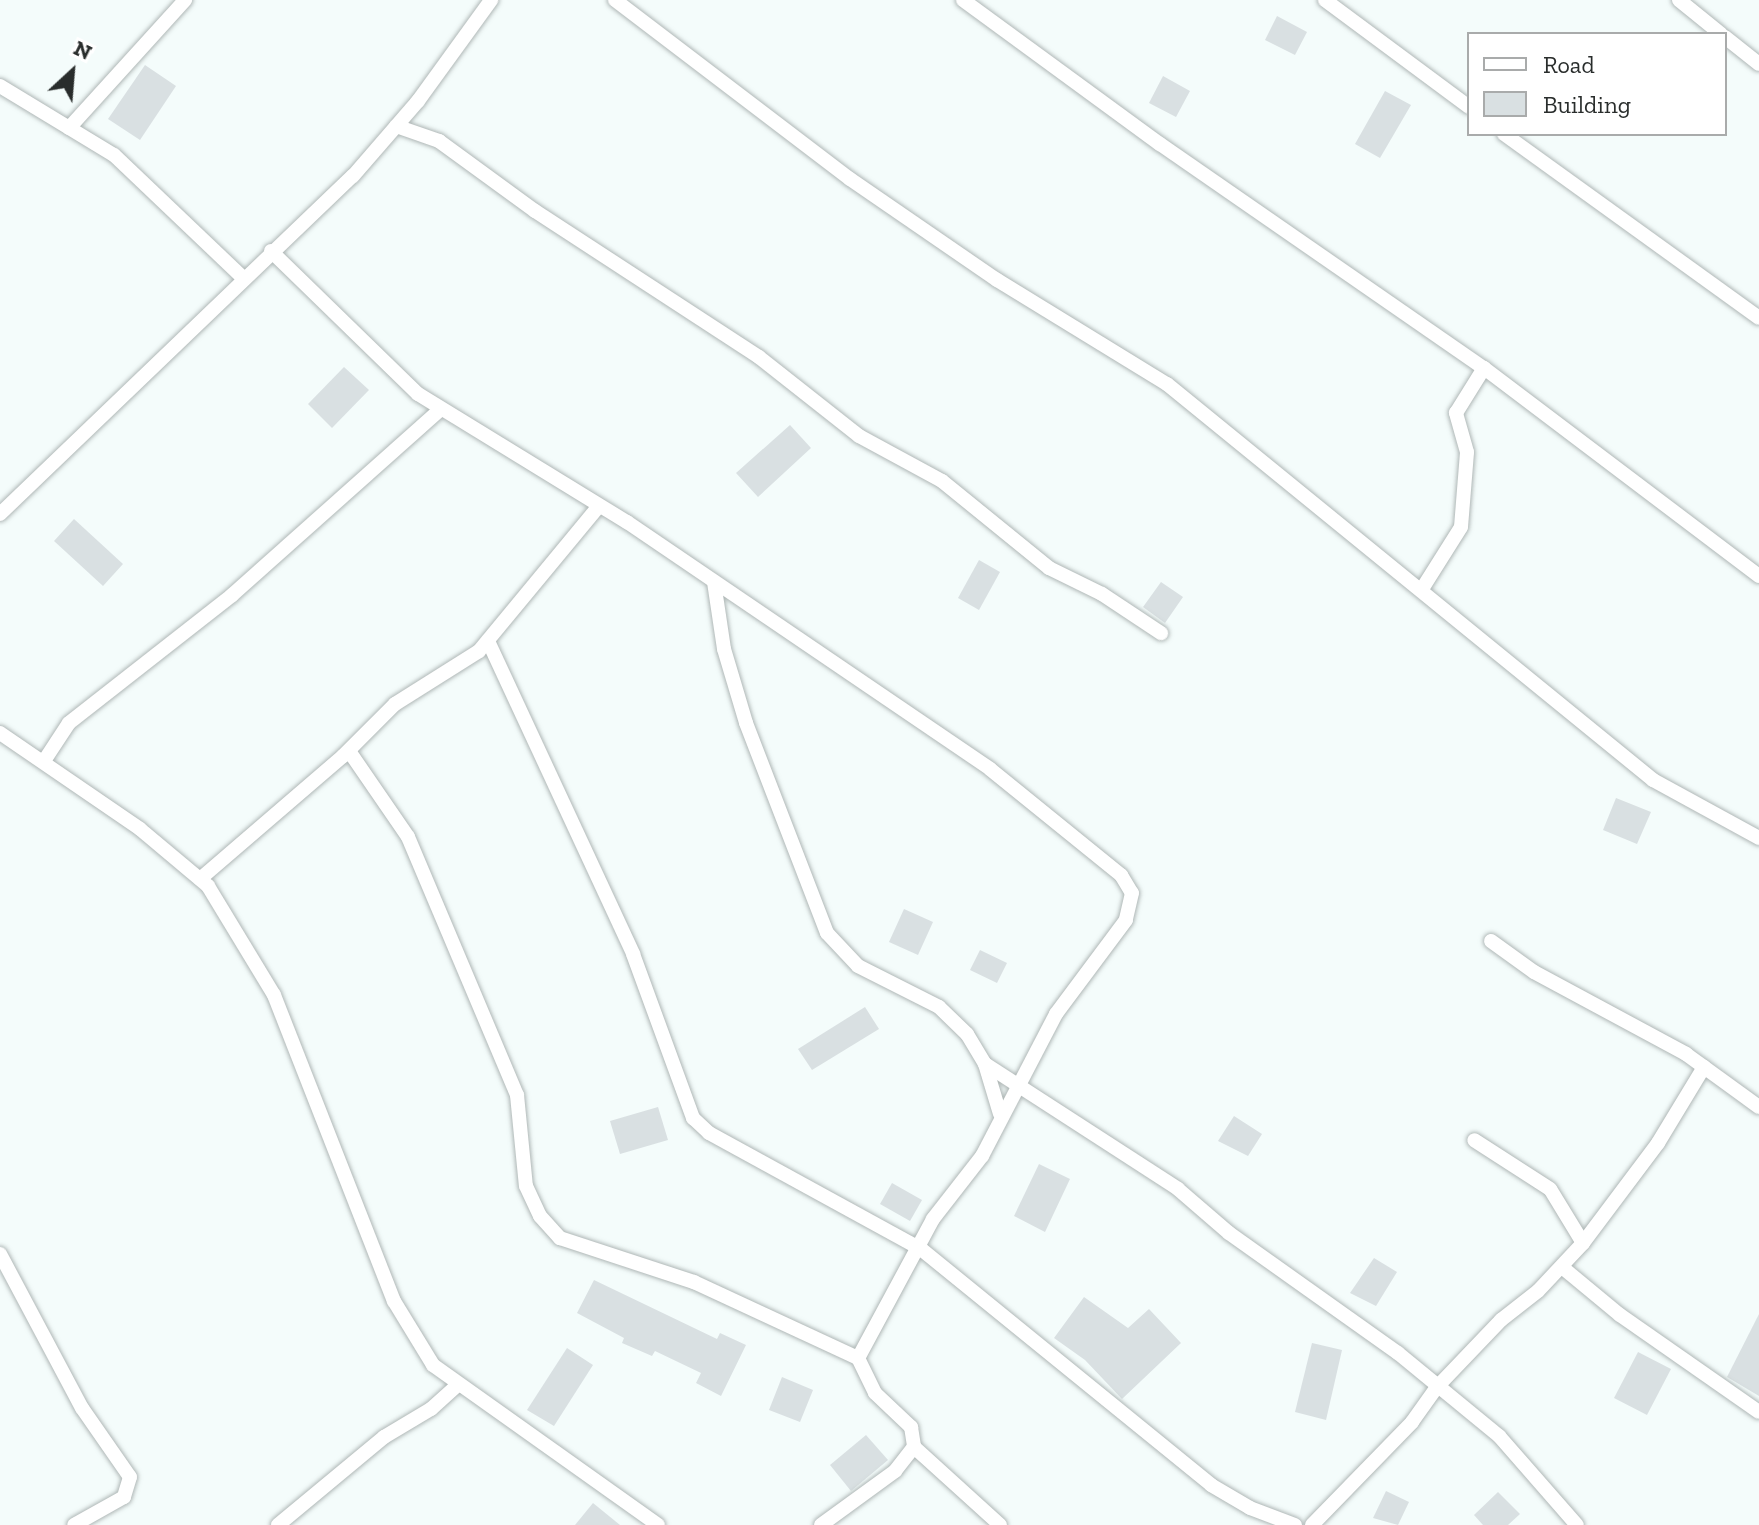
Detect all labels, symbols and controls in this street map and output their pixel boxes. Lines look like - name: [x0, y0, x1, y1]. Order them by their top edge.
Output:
- north arrow: [32, 32, 112, 112]
- legend: [1467, 32, 1727, 136]
- text: N: [69, 34, 96, 66]
- text: Road: [1543, 50, 1595, 79]
- text: Building: [1543, 90, 1631, 119]

